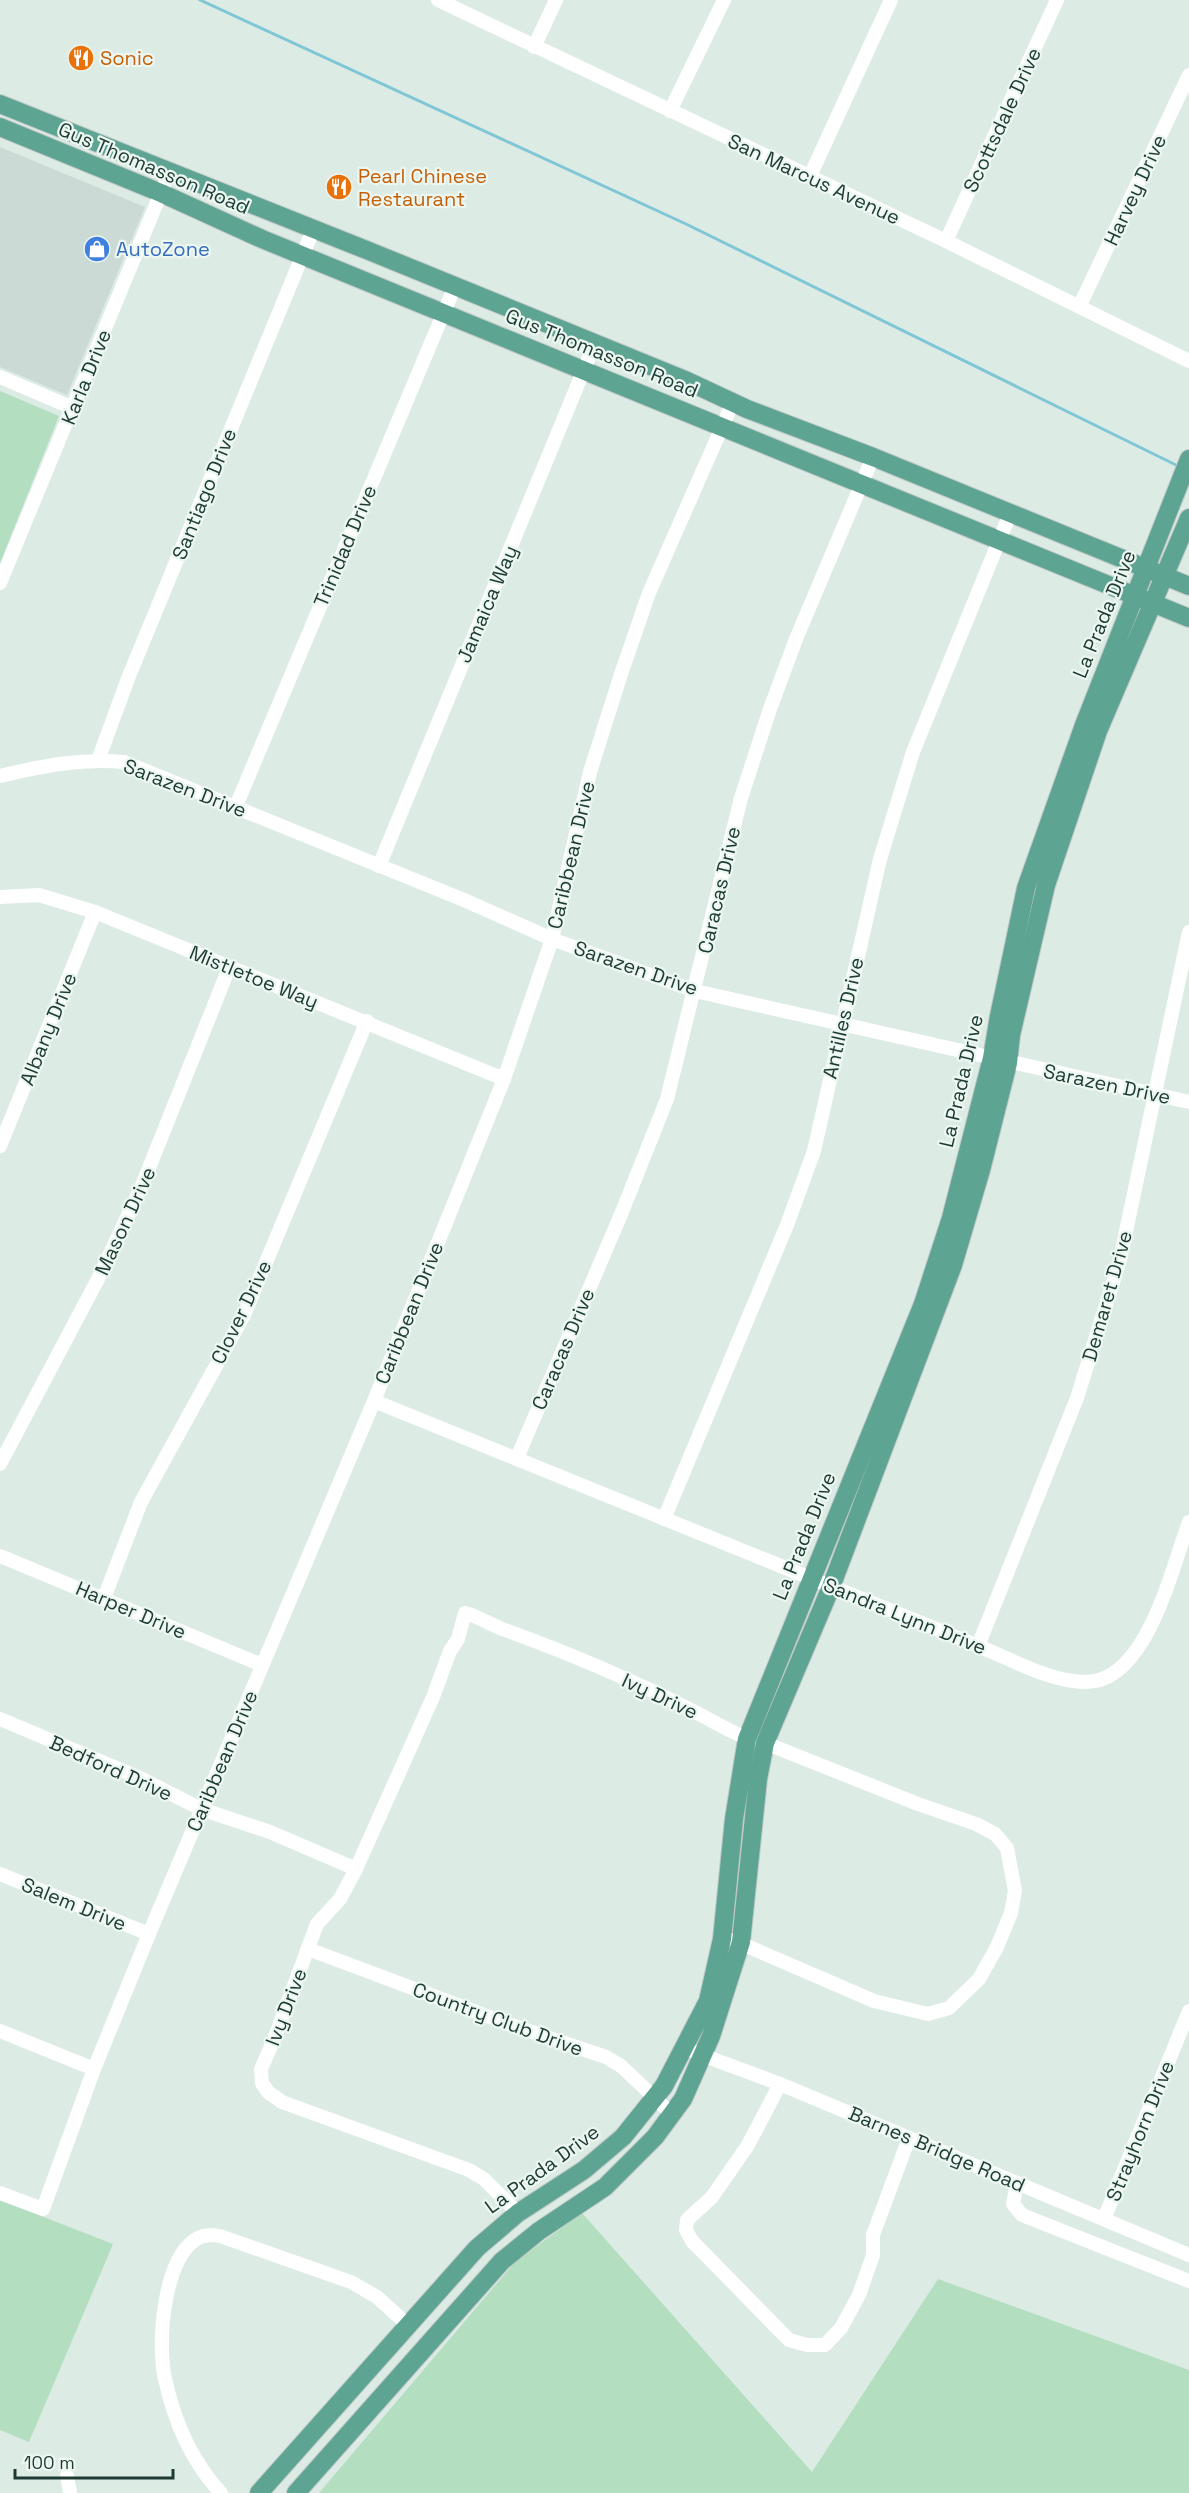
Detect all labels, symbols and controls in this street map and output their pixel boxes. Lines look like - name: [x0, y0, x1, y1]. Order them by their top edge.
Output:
- restaurant icon: Sonic: [66, 43, 96, 73]
- street label: Scottsdale Drive: [957, 43, 1047, 197]
- place label: Sonic: [100, 45, 154, 71]
- street label: Gus Thomasson Road: [54, 116, 254, 220]
- street label: San Marcus Avenue: [724, 128, 904, 230]
- street label: Harvey Drive: [1098, 130, 1172, 250]
- place label: Pearl Chinese Restaurant: [358, 163, 487, 212]
- restaurant icon: Pearl Chinese Restaurant: [324, 172, 354, 202]
- shop icon: AutoZone: [82, 234, 112, 264]
- place label: AutoZone: [116, 236, 210, 262]
- street label: Gus Thomasson Road: [502, 302, 702, 404]
- street label: Karla Drive: [55, 325, 117, 429]
- street label: Santiago Drive: [166, 425, 242, 563]
- street label: Trinidad Drive: [308, 481, 382, 611]
- street label: Jamaica Way: [450, 541, 524, 667]
- street label: La Prada Drive: [1067, 546, 1141, 682]
- street label: Sarazen Drive: [120, 753, 250, 823]
- street label: Caribbean Drive: [541, 778, 601, 932]
- street label: Caracas Drive: [692, 824, 746, 956]
- street label: Sarazen Drive: [570, 935, 702, 1001]
- street label: Mistletoe Way: [186, 939, 322, 1015]
- street label: Antilles Drive: [816, 955, 870, 1081]
- street label: Albany Drive: [14, 969, 82, 1089]
- street label: La Prada Drive: [933, 1012, 989, 1150]
- street label: Sarazen Drive: [1041, 1058, 1173, 1110]
- street label: Mason Drive: [89, 1163, 161, 1279]
- street label: Demaret Drive: [1076, 1228, 1138, 1364]
- street label: Caribbean Drive: [369, 1238, 449, 1388]
- street label: Clover Drive: [205, 1256, 277, 1368]
- street label: Caracas Drive: [526, 1284, 600, 1414]
- street label: La Prada Drive: [767, 1468, 841, 1604]
- street label: Sandra Lynn Drive: [820, 1571, 990, 1661]
- street label: Harper Drive: [72, 1575, 190, 1645]
- street label: Ivy Drive: [618, 1667, 702, 1725]
- street label: Caribbean Drive: [180, 1686, 264, 1836]
- street label: Bedford Drive: [46, 1729, 176, 1807]
- street label: Salem Drive: [18, 1871, 130, 1937]
- street label: Ivy Drive: [259, 1965, 313, 2049]
- street label: Country Club Drive: [409, 1976, 587, 2062]
- street label: Strayhorn Drive: [1100, 2057, 1180, 2205]
- street label: Barnes Bridge Road: [845, 2100, 1029, 2198]
- street label: La Prada Drive: [480, 2119, 604, 2219]
- scale bar: [15, 2442, 172, 2480]
- text: 100 m: [24, 2451, 75, 2474]

